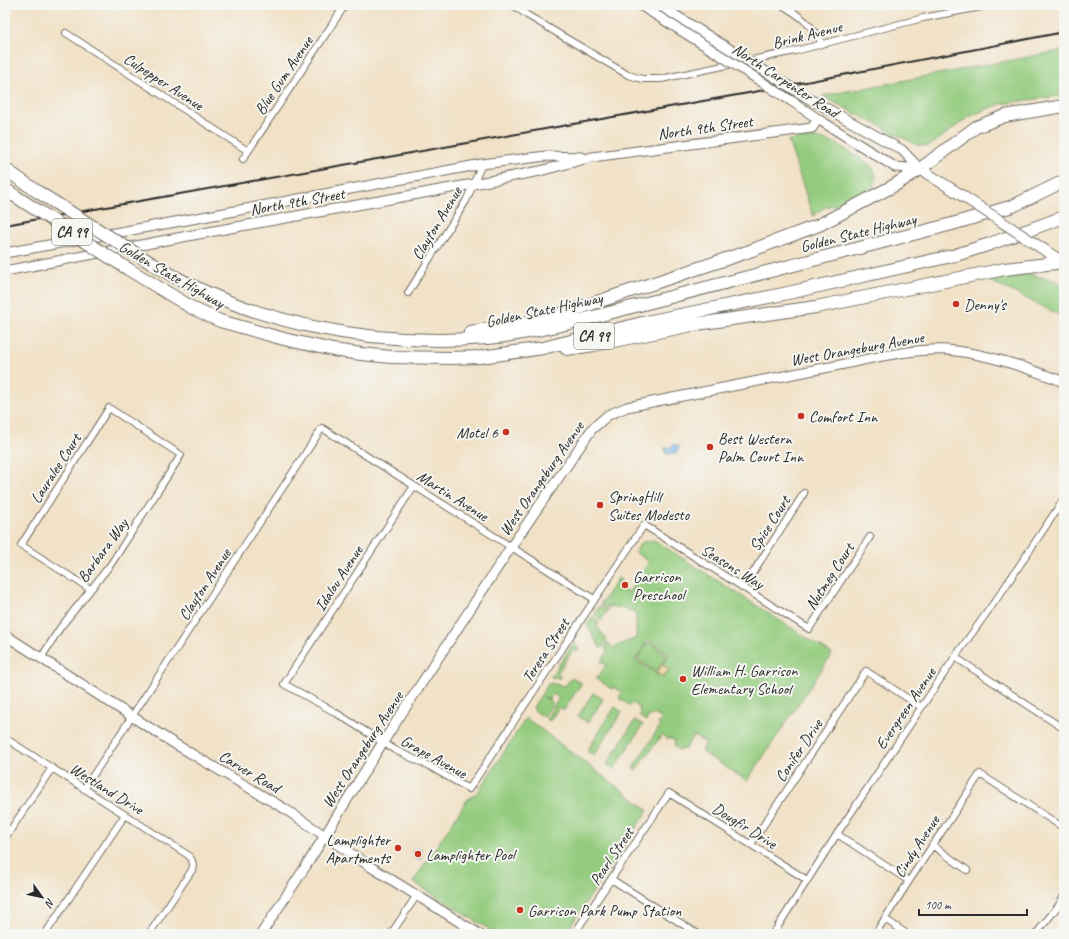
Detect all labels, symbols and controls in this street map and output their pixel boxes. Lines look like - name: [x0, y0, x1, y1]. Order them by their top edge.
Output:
- street label: Brink Avenue: [770, 16, 846, 53]
- street label: Blue Gum Avenue: [250, 31, 318, 119]
- street label: North Carpenter Road: [729, 39, 845, 124]
- street label: Culpepper Avenue: [120, 49, 209, 116]
- street label: North 9th Street: [656, 111, 756, 145]
- street label: Clayton Avenue: [407, 182, 467, 264]
- street label: North 9th Street: [248, 184, 348, 220]
- street label: Golden State Highway: [798, 209, 920, 257]
- road number: CA 99: [52, 219, 92, 245]
- street label: Golden State Highway: [115, 237, 229, 314]
- street label: Golden State Highway: [484, 288, 606, 332]
- place label: Denny's: [964, 295, 1007, 315]
- marker: Denny's: [951, 299, 961, 309]
- road number: CA 99: [574, 323, 614, 349]
- street label: West Orangeburg Avenue: [789, 327, 927, 371]
- place label: Comfort Inn: [809, 407, 878, 427]
- marker: Comfort Inn: [796, 411, 806, 421]
- street label: West Orangeburg Avenue: [495, 416, 590, 539]
- place label: Motel 6: [457, 423, 499, 443]
- marker: Motel 6: [501, 427, 511, 437]
- street label: Lauralee Court: [26, 428, 87, 507]
- place label: Best Western Palm Court Inn: [718, 429, 804, 467]
- marker: Best Western Palm Court Inn: [705, 442, 715, 452]
- street label: Martin Avenue: [413, 466, 493, 527]
- place label: SpringHill Suites Modesto: [608, 487, 691, 525]
- street label: Spice Court: [745, 491, 796, 555]
- marker: SpringHill Suites Modesto: [595, 500, 605, 510]
- street label: Barbara Way: [73, 513, 134, 587]
- street label: Nutmeg Court: [801, 538, 860, 614]
- street label: Idalou Avenue: [310, 540, 368, 615]
- street label: Seasons Way: [697, 540, 769, 595]
- street label: Clayton Avenue: [174, 543, 236, 624]
- place label: Garrison Preschool: [633, 567, 688, 605]
- marker: Garrison Preschool: [620, 580, 630, 590]
- street label: Teresa Street: [518, 613, 575, 686]
- place label: William H. Garrison Elementary School: [691, 661, 798, 699]
- street label: Evergreen Avenue: [871, 662, 941, 753]
- marker: William H. Garrison Elementary School: [678, 674, 688, 684]
- street label: West Orangeburg Avenue: [318, 686, 409, 811]
- street label: Conifer Drive: [771, 714, 828, 786]
- street label: Grape Avenue: [397, 731, 472, 784]
- street label: Carver Road: [215, 746, 286, 799]
- street label: Westland Drive: [66, 758, 148, 820]
- street label: Dougfir Drive: [709, 798, 782, 854]
- street label: Cindy Avenue: [889, 810, 945, 881]
- street label: Pearl Street: [585, 822, 639, 889]
- place label: Lamplighter Apartments: [326, 830, 392, 868]
- marker: Lamplighter Apartments: [393, 843, 403, 853]
- place label: Lamplighter Pool: [426, 845, 518, 865]
- marker: Lamplighter Pool: [413, 849, 423, 859]
- north arrow: [22, 877, 62, 917]
- scale bar: [919, 891, 1027, 917]
- text: N: [41, 896, 58, 911]
- text: 100 m: [925, 897, 952, 913]
- place label: Garrison Park Pump Station: [528, 901, 682, 921]
- marker: Garrison Park Pump Station: [515, 905, 525, 915]

